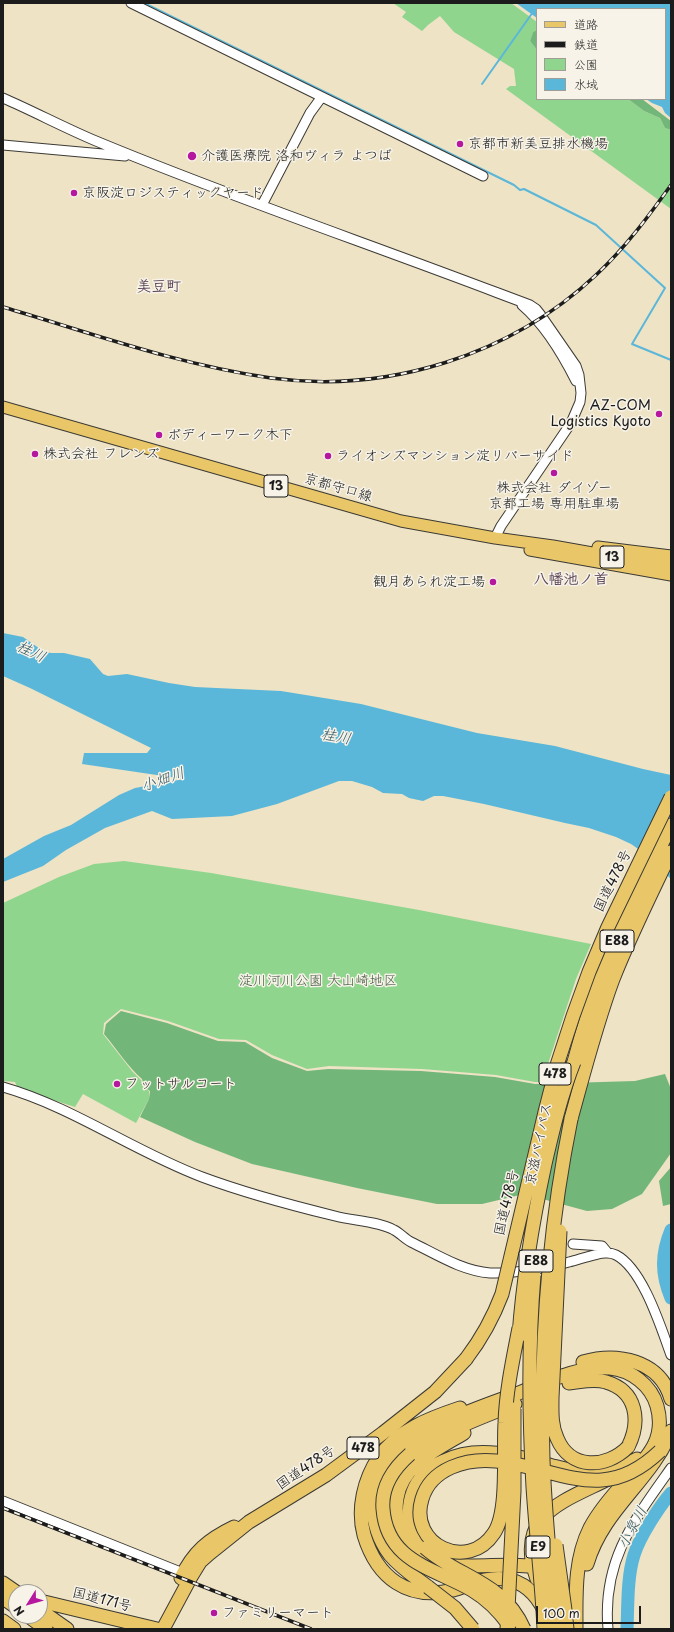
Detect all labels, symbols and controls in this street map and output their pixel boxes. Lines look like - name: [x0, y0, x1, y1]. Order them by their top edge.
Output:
- legend: [536, 8, 666, 100]
- text: 道路: [574, 15, 598, 33]
- text: 鉄道: [574, 35, 598, 53]
- text: 公園: [574, 55, 598, 73]
- text: 水域: [574, 75, 598, 93]
- place label: 京都市新美豆排水機場: [468, 136, 608, 152]
- marker: 京都市新美豆排水機場: [455, 139, 465, 149]
- place label: 介護医療院 洛和ヴィラ よつば: [201, 148, 392, 164]
- marker: 介護医療院 洛和ヴィラ よつば: [186, 150, 198, 162]
- place label: 京阪淀ロジスティックヤード: [82, 185, 264, 201]
- marker: 京阪淀ロジスティックヤード: [69, 188, 79, 198]
- district label: 美豆町: [137, 278, 181, 296]
- place label: AZ-COM Logistics Kyoto: [550, 398, 651, 430]
- marker: AZ-COM Logistics Kyoto: [654, 409, 664, 419]
- place label: ボディーワーク木下: [167, 427, 293, 443]
- marker: ボディーワーク木下: [154, 430, 164, 440]
- place label: 株式会社 フレンズ: [43, 446, 160, 462]
- place label: ライオンズマンション淀リバーサイド: [336, 448, 574, 464]
- marker: 株式会社 フレンズ: [30, 449, 40, 459]
- marker: ライオンズマンション淀リバーサイド: [323, 451, 333, 461]
- marker: 株式会社 ダイゾー 京都工場 専用駐車場: [549, 468, 559, 478]
- street label: 京都守口線: [302, 470, 374, 506]
- road number: 13: [264, 475, 288, 497]
- place label: 株式会社 ダイゾー 京都工場 専用駐車場: [489, 480, 619, 512]
- road number: 13: [600, 546, 624, 568]
- district label: 八幡池ノ首: [534, 571, 608, 589]
- place label: 観月あられ淀工場: [373, 574, 485, 590]
- marker: 観月あられ淀工場: [488, 577, 498, 587]
- water label: 桂川: [14, 637, 48, 667]
- water label: 桂川: [320, 725, 352, 749]
- water label: 小畑川: [139, 764, 187, 796]
- street label: 国道478号: [591, 847, 635, 915]
- road number: E88: [600, 930, 634, 952]
- park label: 淀川河川公園 大山崎地区: [239, 973, 397, 989]
- road number: 478: [539, 1063, 571, 1085]
- place label: フットサルコート: [125, 1076, 237, 1092]
- marker: フットサルコート: [112, 1079, 122, 1089]
- street label: 京滋バイパス: [522, 1101, 556, 1187]
- street label: 国道478号: [491, 1168, 523, 1238]
- road number: E88: [519, 1250, 553, 1272]
- road number: 478: [347, 1437, 379, 1459]
- street label: 国道478号: [273, 1442, 339, 1494]
- water label: 小泉川: [614, 1504, 652, 1552]
- road number: E9: [526, 1536, 550, 1558]
- north arrow: [8, 1584, 48, 1624]
- street label: 国道171号: [70, 1584, 134, 1616]
- scale bar: [538, 1598, 643, 1624]
- text: N: [9, 1602, 28, 1620]
- text: 100 m: [543, 1604, 580, 1622]
- place label: ファミリーマート: [222, 1605, 334, 1621]
- marker: ファミリーマート: [209, 1608, 219, 1618]

